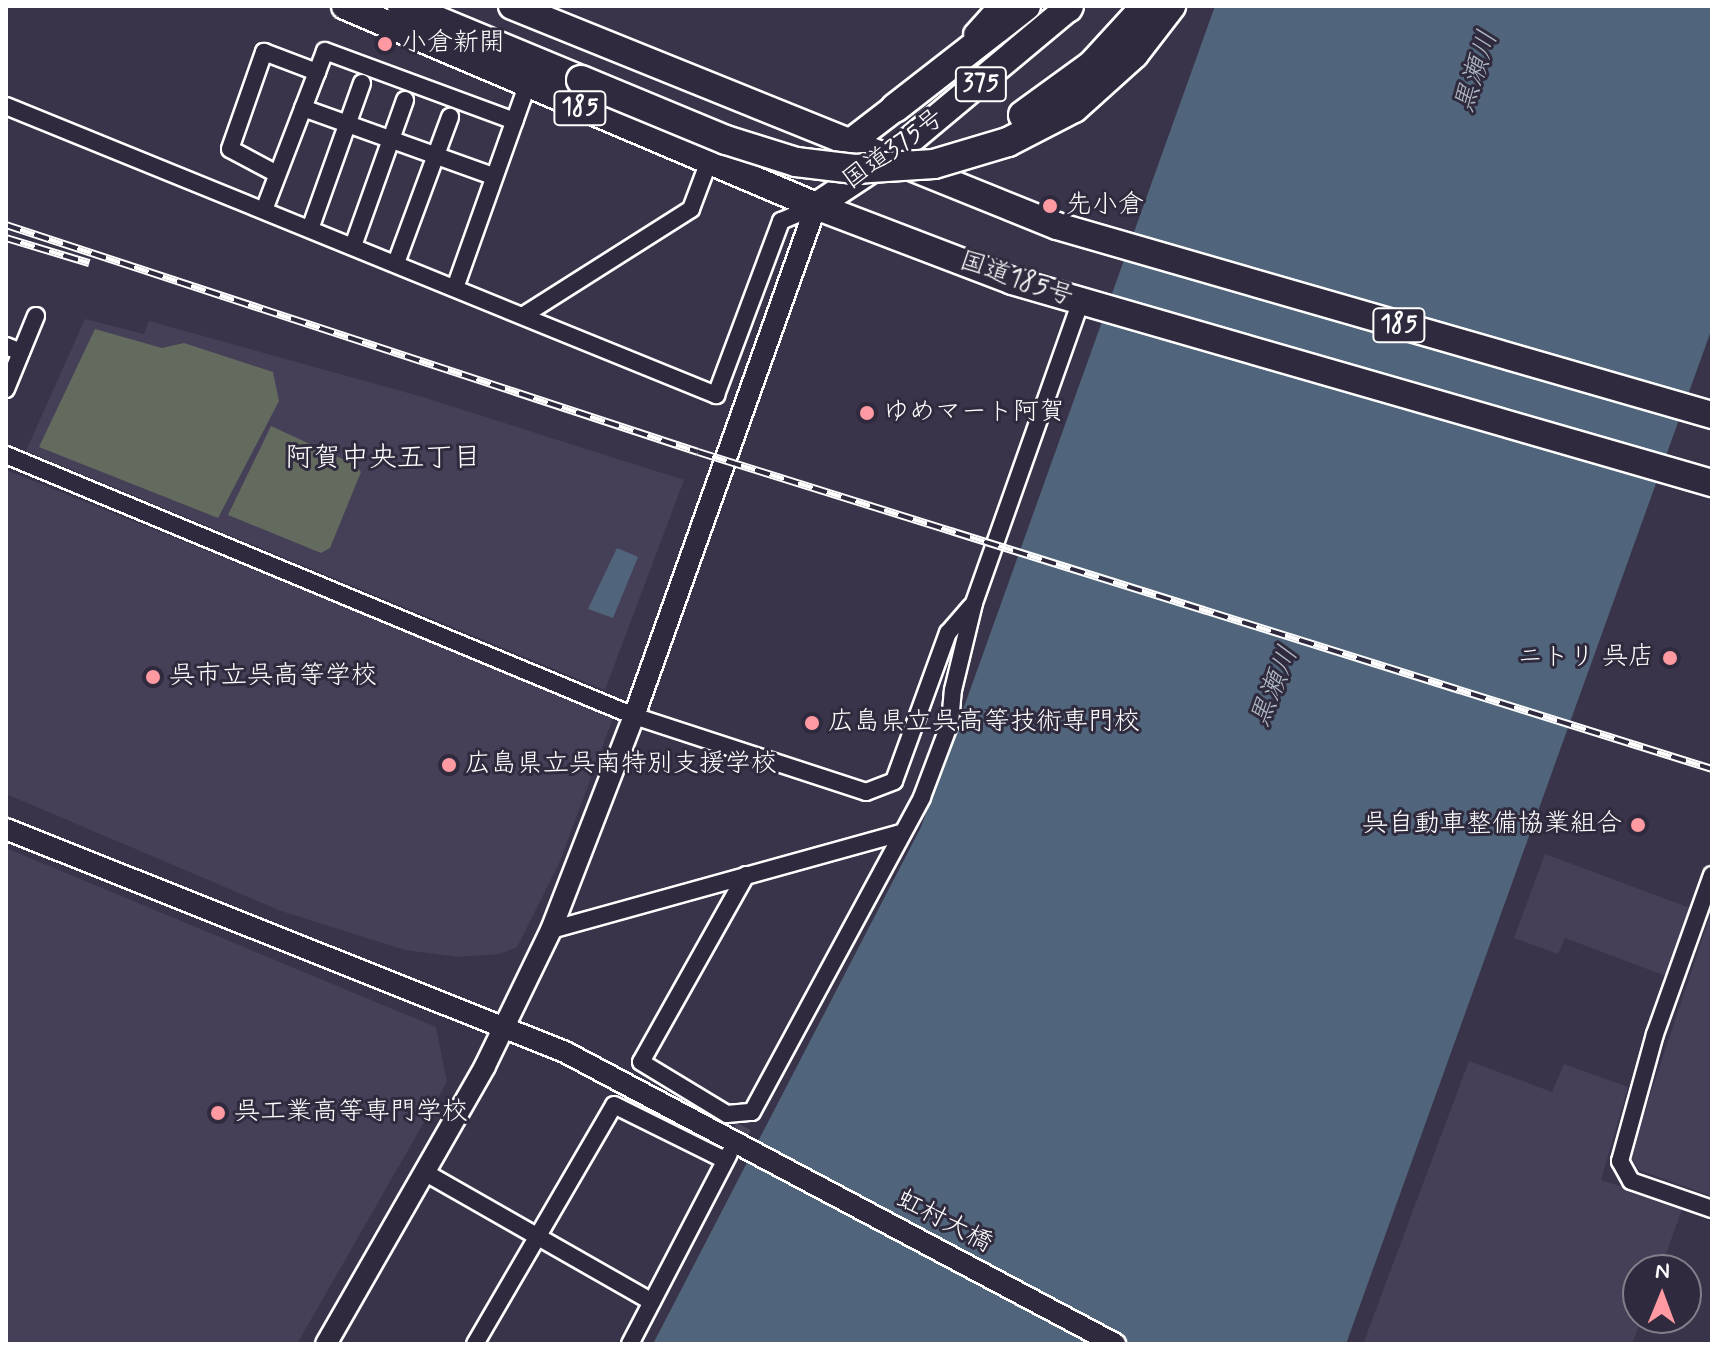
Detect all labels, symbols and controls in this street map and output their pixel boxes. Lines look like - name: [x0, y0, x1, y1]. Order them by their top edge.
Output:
- water label: 黒瀬川: [1448, 27, 1506, 117]
- place label: 小倉新開: [401, 28, 505, 60]
- marker: 小倉新開: [376, 35, 394, 53]
- road number: 375: [953, 64, 1009, 104]
- road number: 185: [552, 88, 608, 128]
- street label: 国道375号: [837, 103, 951, 197]
- place label: 先小倉: [1066, 190, 1144, 222]
- marker: 先小倉: [1041, 197, 1059, 215]
- street label: 国道185号: [955, 246, 1077, 314]
- road number: 185: [1371, 305, 1427, 345]
- place label: ゆめマート阿賀: [883, 397, 1065, 429]
- marker: ゆめマート阿賀: [858, 404, 876, 422]
- district label: 阿賀中央五丁目: [285, 442, 481, 476]
- water label: 黒瀬川: [1244, 642, 1306, 732]
- place label: ニトリ 呉店: [1517, 642, 1654, 674]
- marker: ニトリ 呉店: [1661, 649, 1679, 667]
- place label: 呉市立呉高等学校: [169, 661, 377, 693]
- marker: 呉市立呉高等学校: [144, 668, 162, 686]
- place label: 広島県立呉高等技術専門校: [828, 707, 1140, 739]
- marker: 広島県立呉高等技術専門校: [803, 714, 821, 732]
- place label: 広島県立呉南特別支援学校: [465, 749, 777, 781]
- marker: 広島県立呉南特別支援学校: [440, 756, 458, 774]
- place label: 呉自動車整備協業組合: [1362, 809, 1622, 841]
- marker: 呉自動車整備協業組合: [1629, 816, 1647, 834]
- place label: 呉工業高等専門学校: [234, 1097, 468, 1129]
- marker: 呉工業高等専門学校: [209, 1104, 227, 1122]
- street label: 虹村大橋: [891, 1184, 997, 1260]
- north arrow: [1622, 1254, 1702, 1334]
- text: N: [1655, 1258, 1670, 1286]

